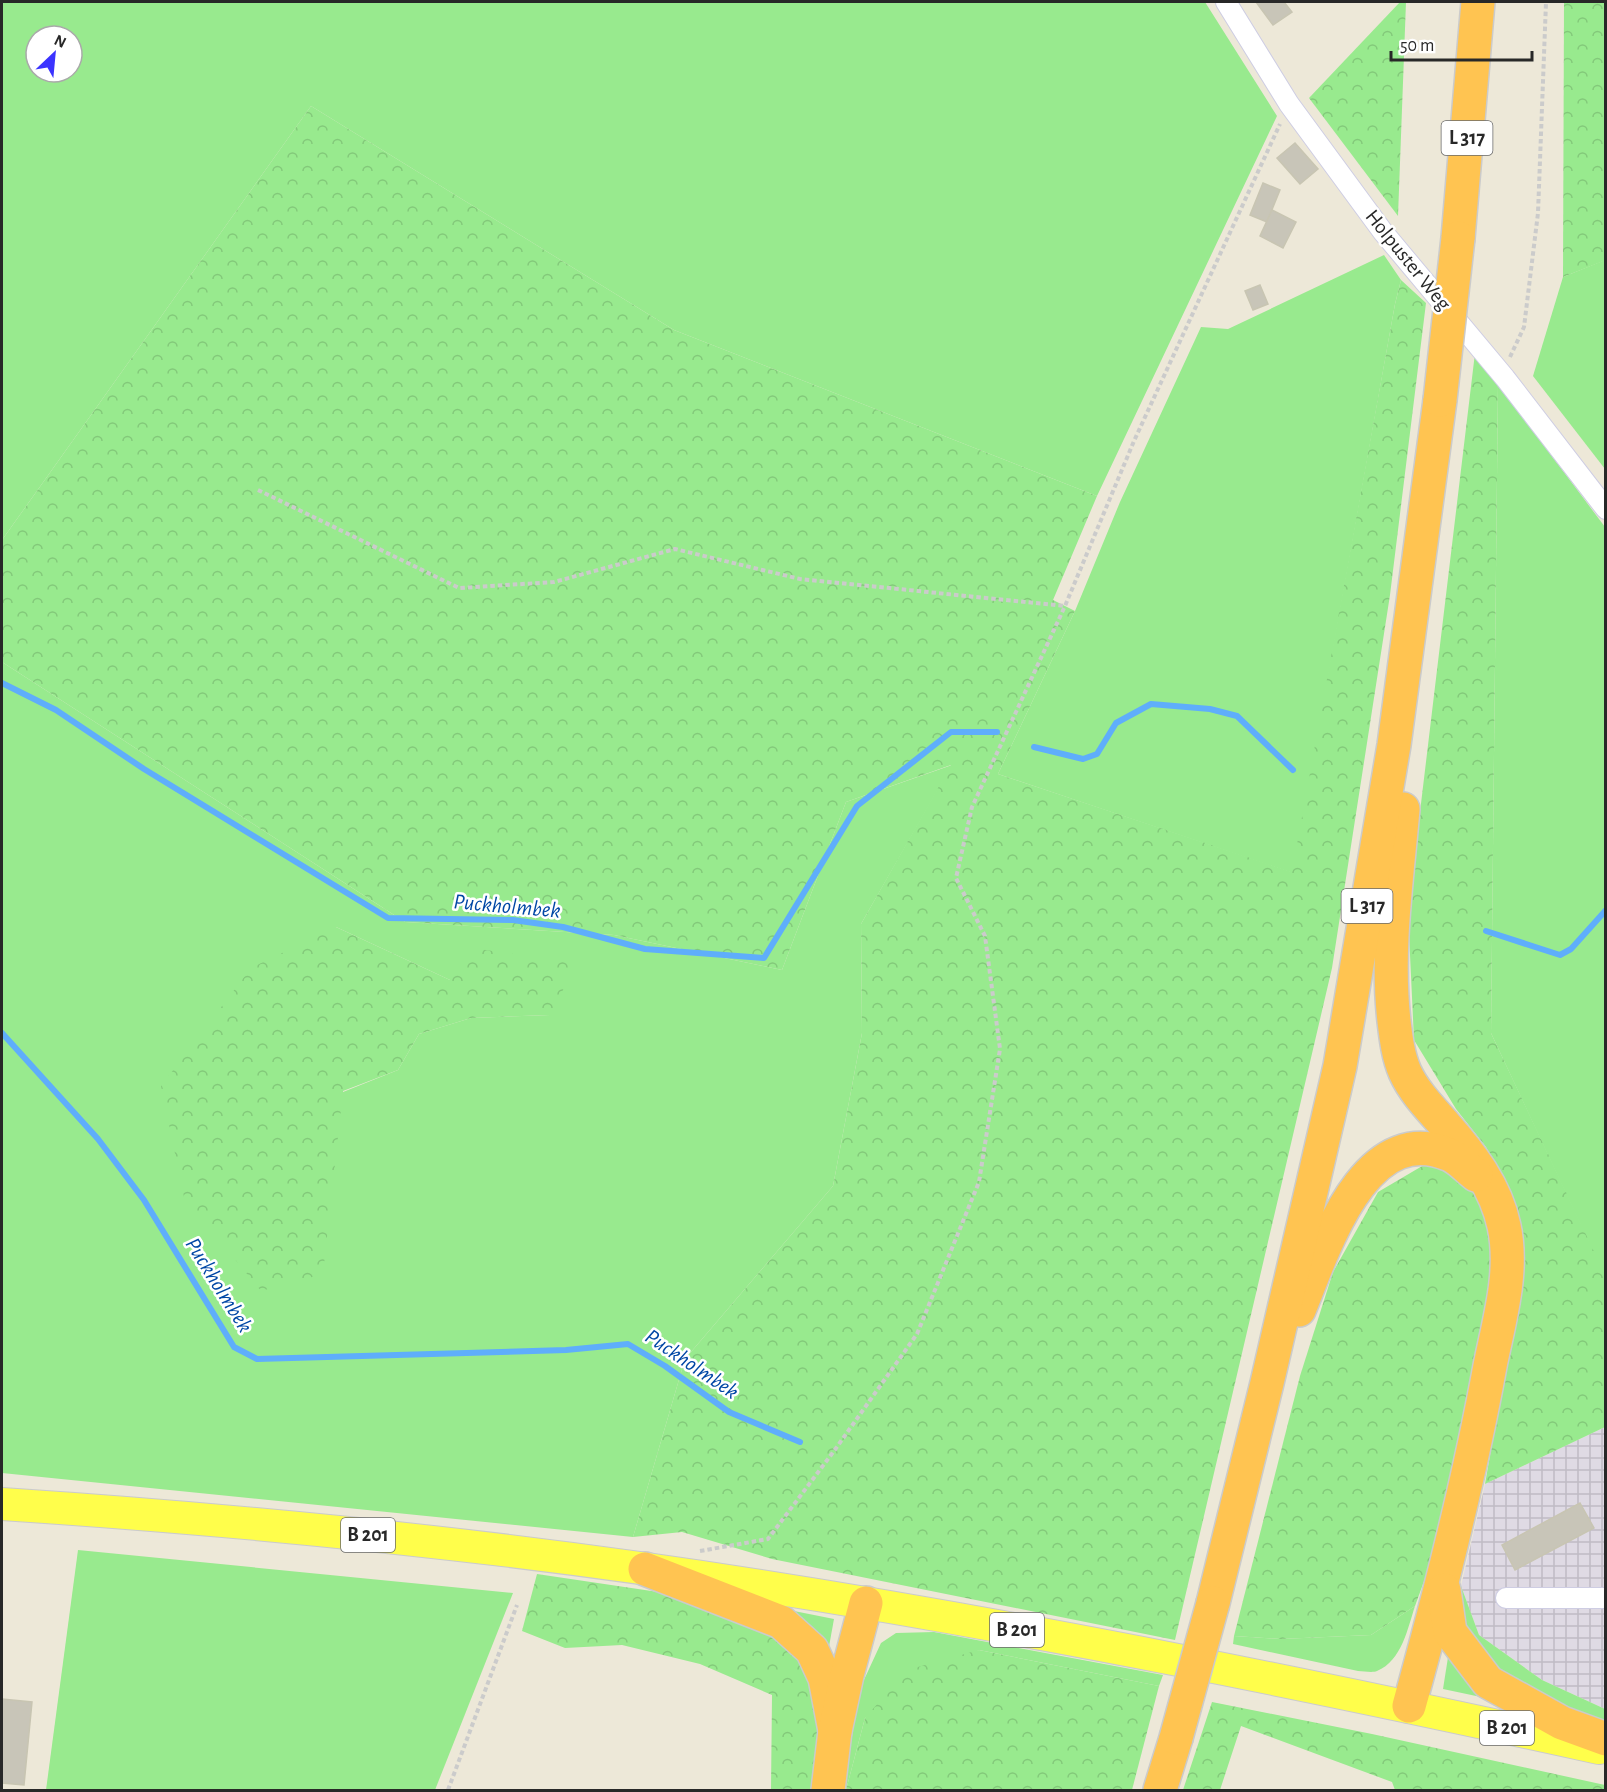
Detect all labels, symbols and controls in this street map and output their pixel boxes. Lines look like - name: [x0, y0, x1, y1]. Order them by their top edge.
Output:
- north arrow: [24, 24, 84, 84]
- scale bar: [1391, 24, 1532, 62]
- text: N: [52, 32, 69, 51]
- text: 50 m: [1400, 37, 1434, 55]
- road number: L 317: [1442, 121, 1492, 155]
- street label: Holpuster Weg: [1361, 206, 1455, 315]
- road number: L 317: [1342, 889, 1392, 923]
- water label: Puckholmbek: [453, 890, 561, 922]
- water label: Puckholmbek: [181, 1234, 257, 1336]
- water label: Puckholmbek: [641, 1325, 743, 1403]
- road number: B 201: [341, 1518, 395, 1552]
- road number: B 201: [990, 1613, 1044, 1647]
- road number: B 201: [1480, 1711, 1534, 1745]

